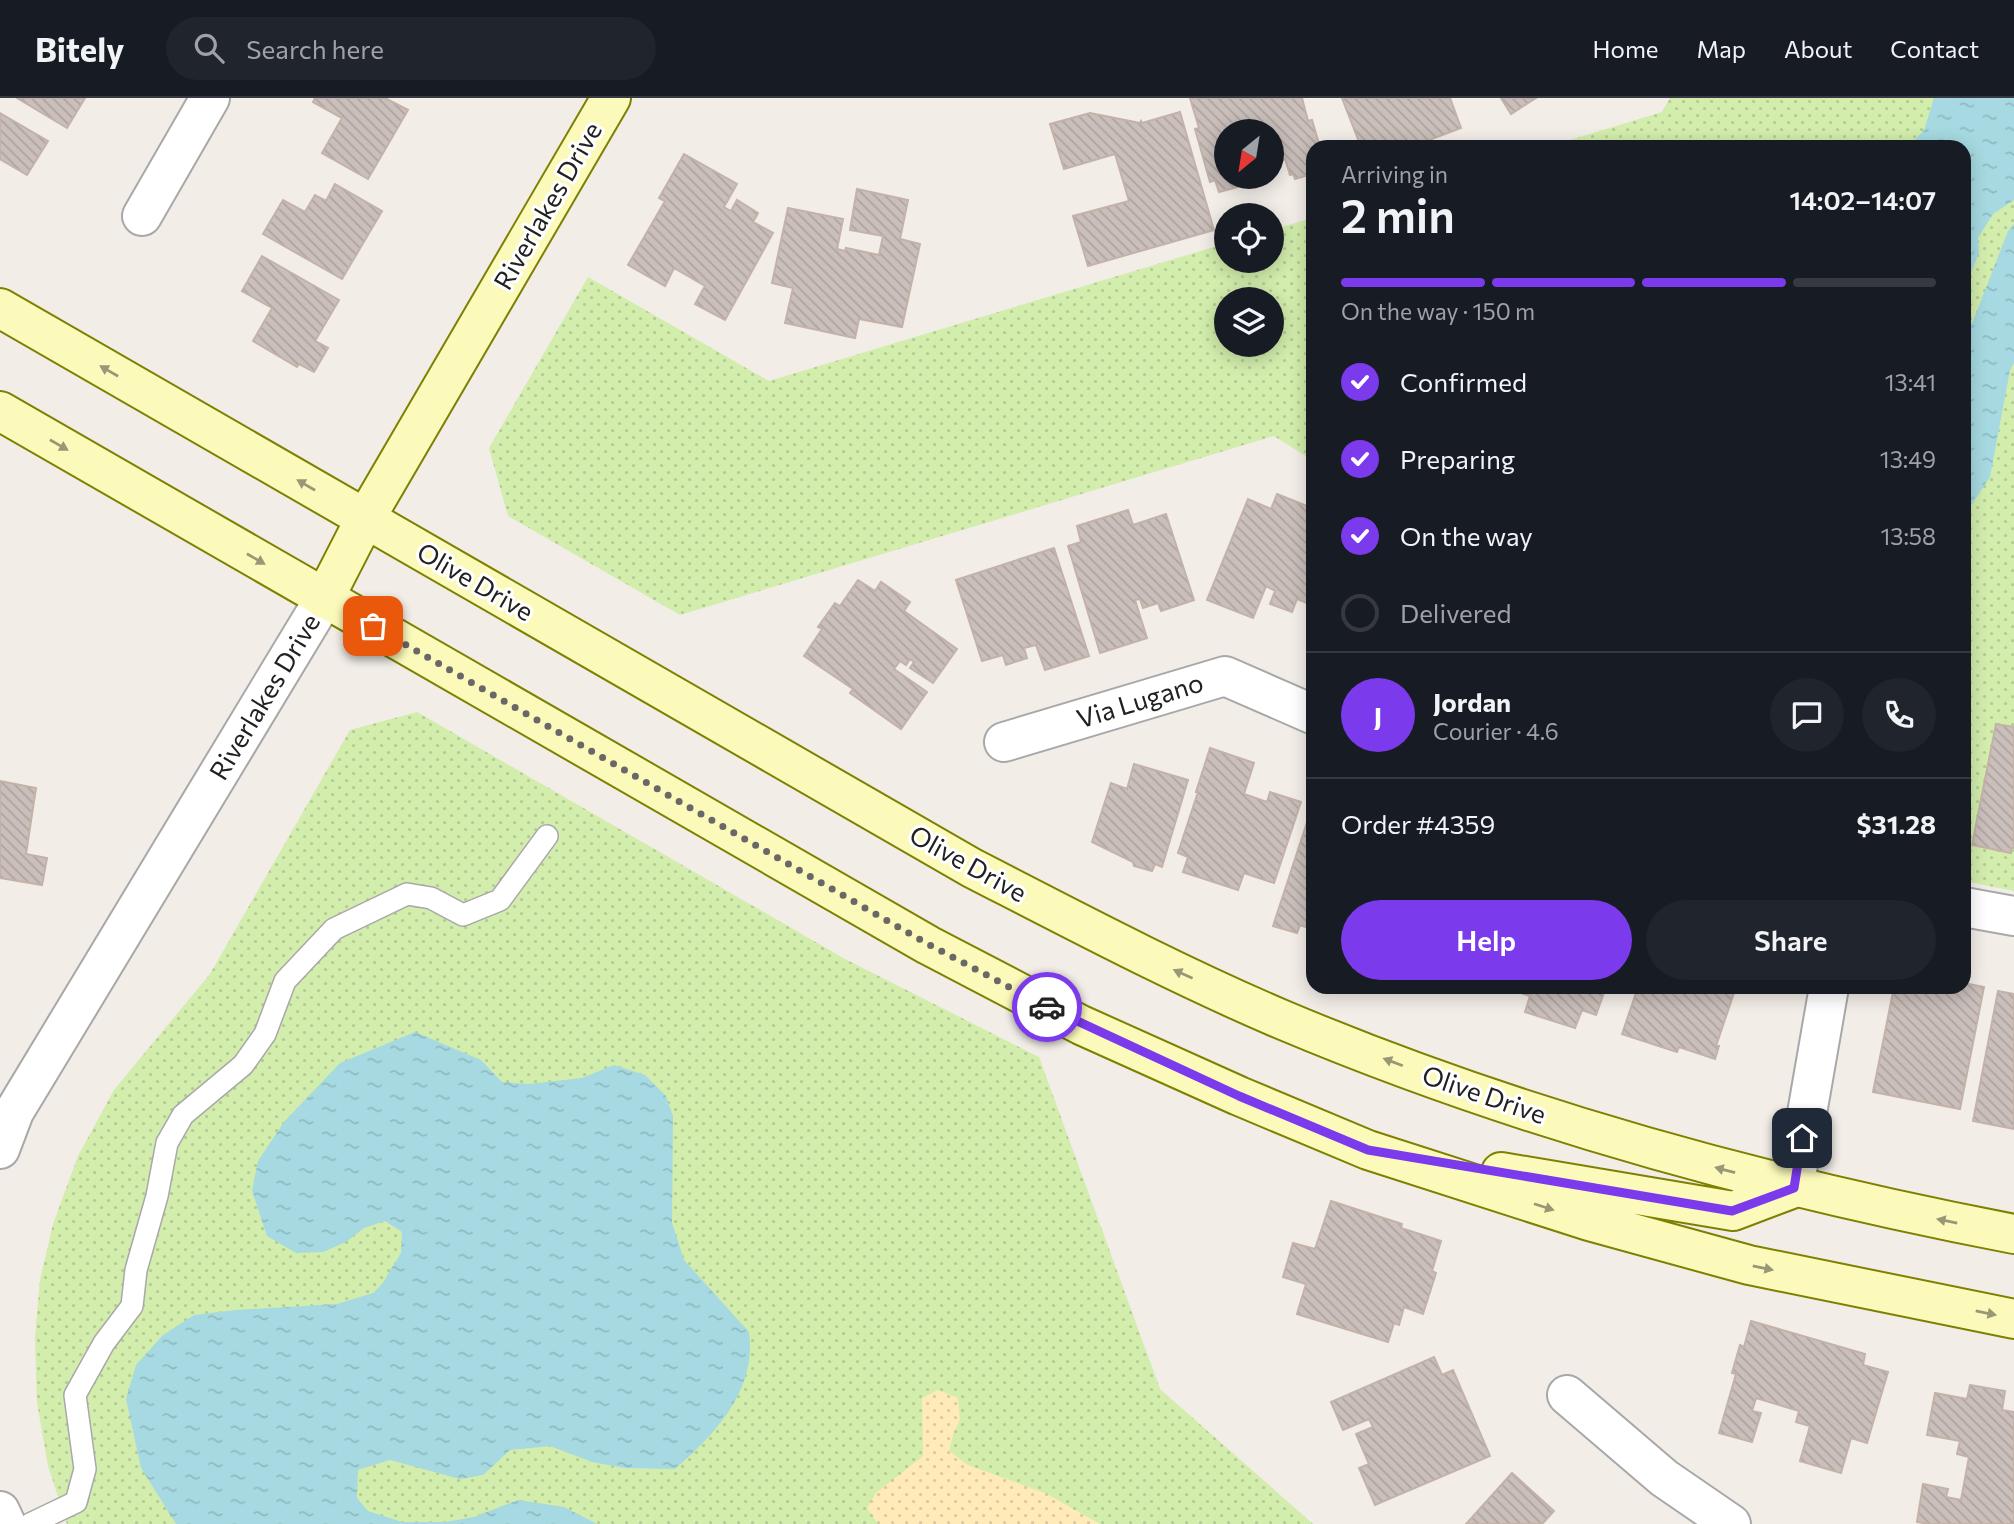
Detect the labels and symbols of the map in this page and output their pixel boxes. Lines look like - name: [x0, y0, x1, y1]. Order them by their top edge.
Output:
- street label: Riverlakes Drive: [486, 116, 607, 294]
- north arrow: [1214, 119, 1284, 189]
- one-way arrow: [99, 365, 118, 377]
- one-way arrow: [49, 439, 69, 451]
- one-way arrow: [296, 478, 315, 491]
- street label: Olive Drive: [412, 535, 539, 626]
- one-way arrow: [246, 553, 266, 565]
- pin: [343, 596, 403, 656]
- street label: Riverlakes Drive: [202, 608, 325, 785]
- street label: Via Lugano: [1073, 666, 1206, 733]
- street label: Olive Drive: [905, 818, 1033, 907]
- one-way arrow: [1173, 968, 1193, 980]
- courier: [1012, 972, 1082, 1042]
- one-way arrow: [1382, 1056, 1403, 1067]
- street label: Olive Drive: [1418, 1058, 1550, 1129]
- pin: [1772, 1108, 1832, 1168]
- one-way arrow: [1715, 1164, 1736, 1174]
- one-way arrow: [1534, 1202, 1555, 1212]
- one-way arrow: [1936, 1215, 1958, 1226]
- one-way arrow: [1752, 1262, 1774, 1273]
- one-way arrow: [1975, 1308, 1997, 1319]

